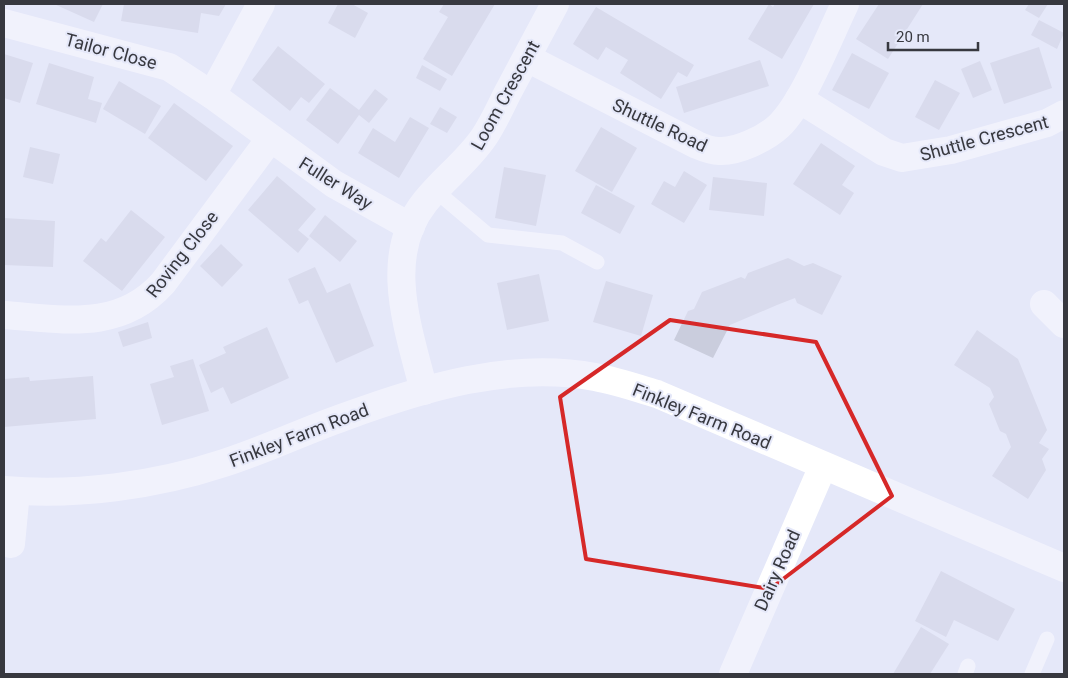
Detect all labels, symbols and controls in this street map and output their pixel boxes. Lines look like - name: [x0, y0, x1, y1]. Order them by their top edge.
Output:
- scale bar: [888, 20, 978, 52]
- text: 20 m: [896, 28, 930, 46]
- street label: Tailor Close: [63, 29, 159, 73]
- street label: Loom Crescent: [466, 37, 544, 153]
- street label: Shuttle Road: [609, 94, 711, 156]
- street label: Shuttle Crescent: [918, 111, 1051, 165]
- street label: Fuller Way: [295, 152, 377, 214]
- street label: Roving Close: [142, 207, 222, 301]
- street label: Finkley Farm Road: [630, 379, 774, 453]
- street label: Finkley Farm Road: [226, 399, 372, 471]
- street label: Dairy Road: [750, 526, 804, 614]

